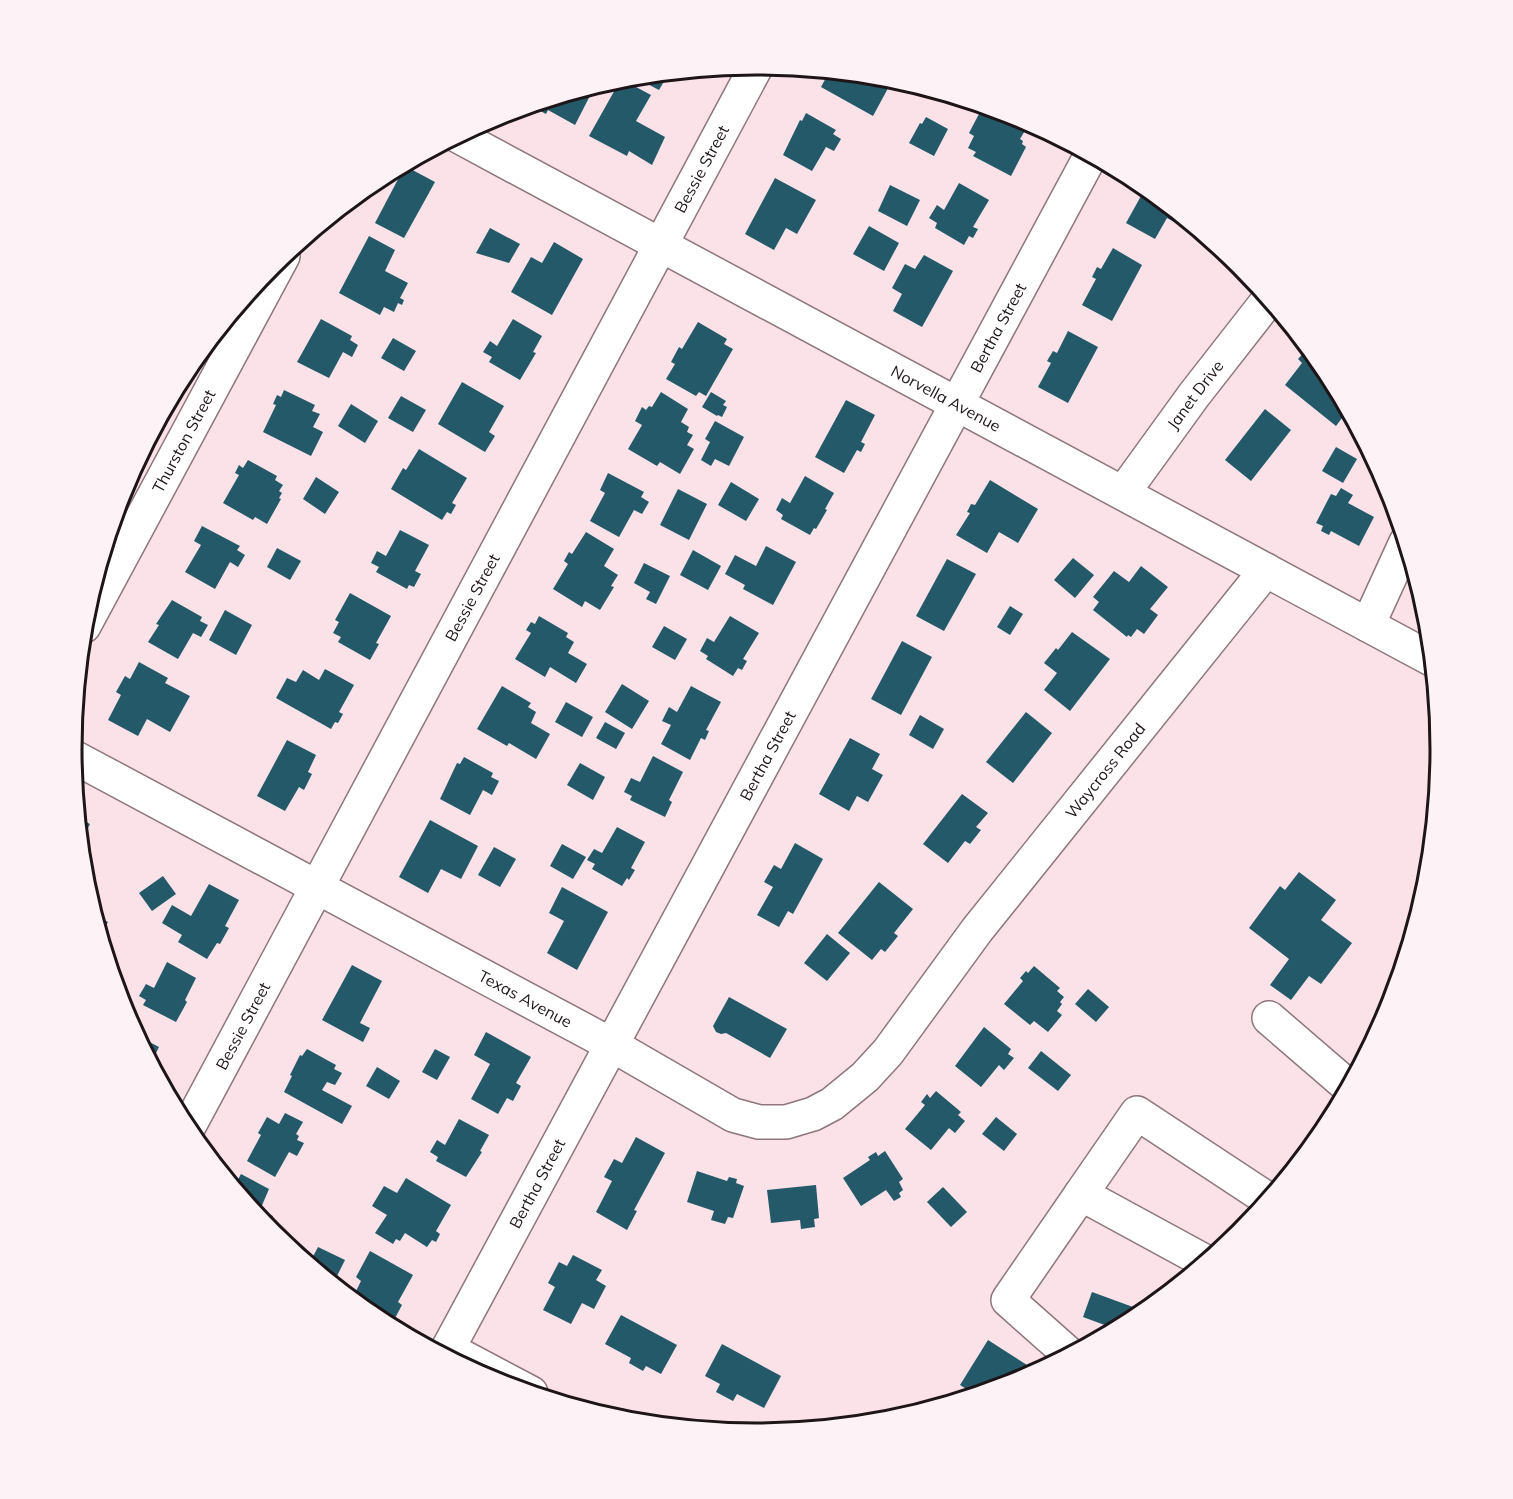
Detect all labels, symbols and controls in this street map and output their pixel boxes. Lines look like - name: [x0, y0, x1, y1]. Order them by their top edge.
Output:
- street label: Bessie Street: [670, 121, 733, 216]
- street label: Bertha Street: [966, 279, 1030, 376]
- street label: Janet Drive: [1163, 356, 1228, 433]
- street label: Norvella Avenue: [888, 361, 1004, 436]
- street label: Thurston Street: [148, 386, 220, 496]
- street label: Bessie Street: [440, 550, 504, 645]
- street label: Bertha Street: [735, 707, 800, 804]
- street label: Waycross Road: [1061, 719, 1149, 822]
- street label: Texas Avenue: [475, 965, 575, 1032]
- street label: Bessie Street: [211, 978, 274, 1073]
- street label: Bertha Street: [505, 1135, 569, 1232]

